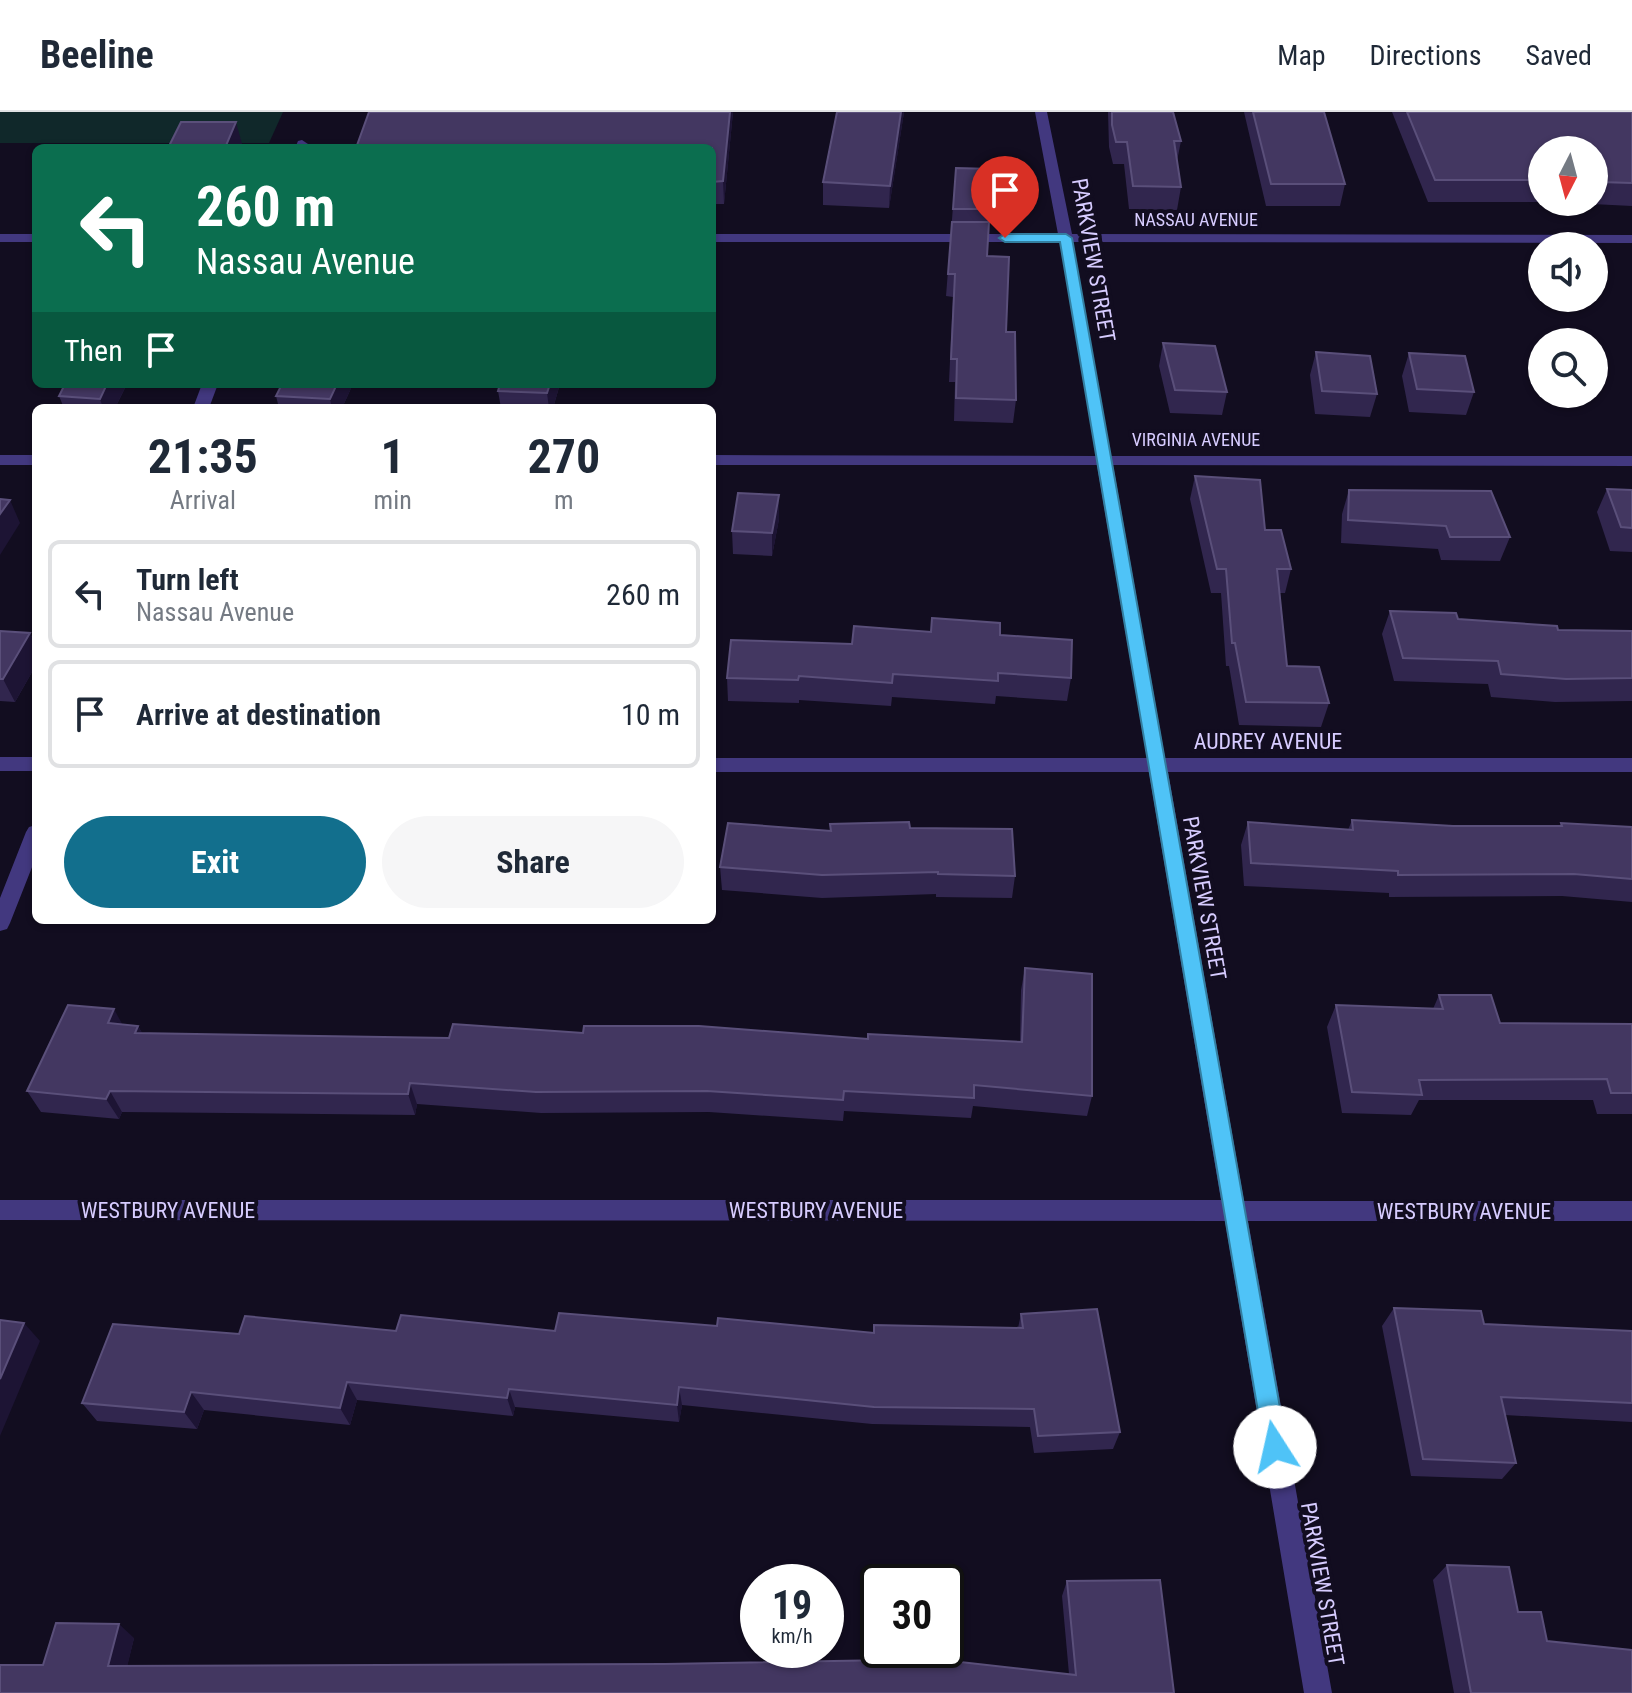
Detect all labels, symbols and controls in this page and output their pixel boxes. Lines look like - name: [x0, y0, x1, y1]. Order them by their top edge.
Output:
- text: Beeline: [40, 33, 154, 77]
- text: Map: [1277, 39, 1326, 72]
- text: Directions: [1370, 39, 1481, 72]
- text: Saved: [1525, 39, 1592, 72]
- north arrow: [1528, 136, 1608, 216]
- map controls: [1528, 136, 1608, 408]
- pin: [971, 156, 1039, 238]
- icon: arrive: [983, 168, 1027, 212]
- text: 260 m: [196, 174, 335, 240]
- icon: left: [64, 176, 168, 280]
- street label: PARKVIEW STREET: [1067, 176, 1120, 344]
- street label: NASSAU AVENUE: [1134, 209, 1258, 230]
- button: sound: [1528, 232, 1608, 312]
- text: Nassau Avenue: [196, 241, 415, 283]
- icon: arrive: [139, 328, 183, 372]
- button: search: [1528, 328, 1608, 408]
- text: Then: [64, 333, 123, 368]
- text: 21:35: [148, 428, 258, 485]
- text: 1: [381, 428, 405, 485]
- text: 270: [527, 428, 600, 485]
- street label: VIRGINIA AVENUE: [1132, 429, 1260, 450]
- text: Arrival: [170, 485, 236, 515]
- text: min: [374, 485, 412, 515]
- text: m: [554, 485, 574, 515]
- text: Turn left: [136, 562, 239, 597]
- icon: left: [68, 572, 112, 616]
- text: 260 m: [606, 577, 680, 612]
- text: Nassau Avenue: [136, 597, 294, 627]
- icon: arrive: [68, 692, 112, 736]
- text: Arrive at destination: [136, 697, 381, 732]
- text: 10 m: [621, 697, 680, 732]
- street label: AUDREY AVENUE: [1194, 729, 1342, 754]
- street label: PARKVIEW STREET: [1178, 814, 1231, 982]
- button: Exit: [64, 816, 366, 908]
- button: Share: [382, 816, 684, 908]
- street label: WESTBURY AVENUE: [81, 1198, 255, 1223]
- street label: WESTBURY AVENUE: [729, 1198, 903, 1223]
- street label: WESTBURY AVENUE: [1377, 1199, 1551, 1224]
- position arrow: [1233, 1405, 1317, 1489]
- street label: PARKVIEW STREET: [1296, 1500, 1349, 1668]
- speed limit sign: 30: [860, 1564, 964, 1668]
- text: 19: [772, 1582, 812, 1629]
- text: km/h: [771, 1624, 813, 1648]

